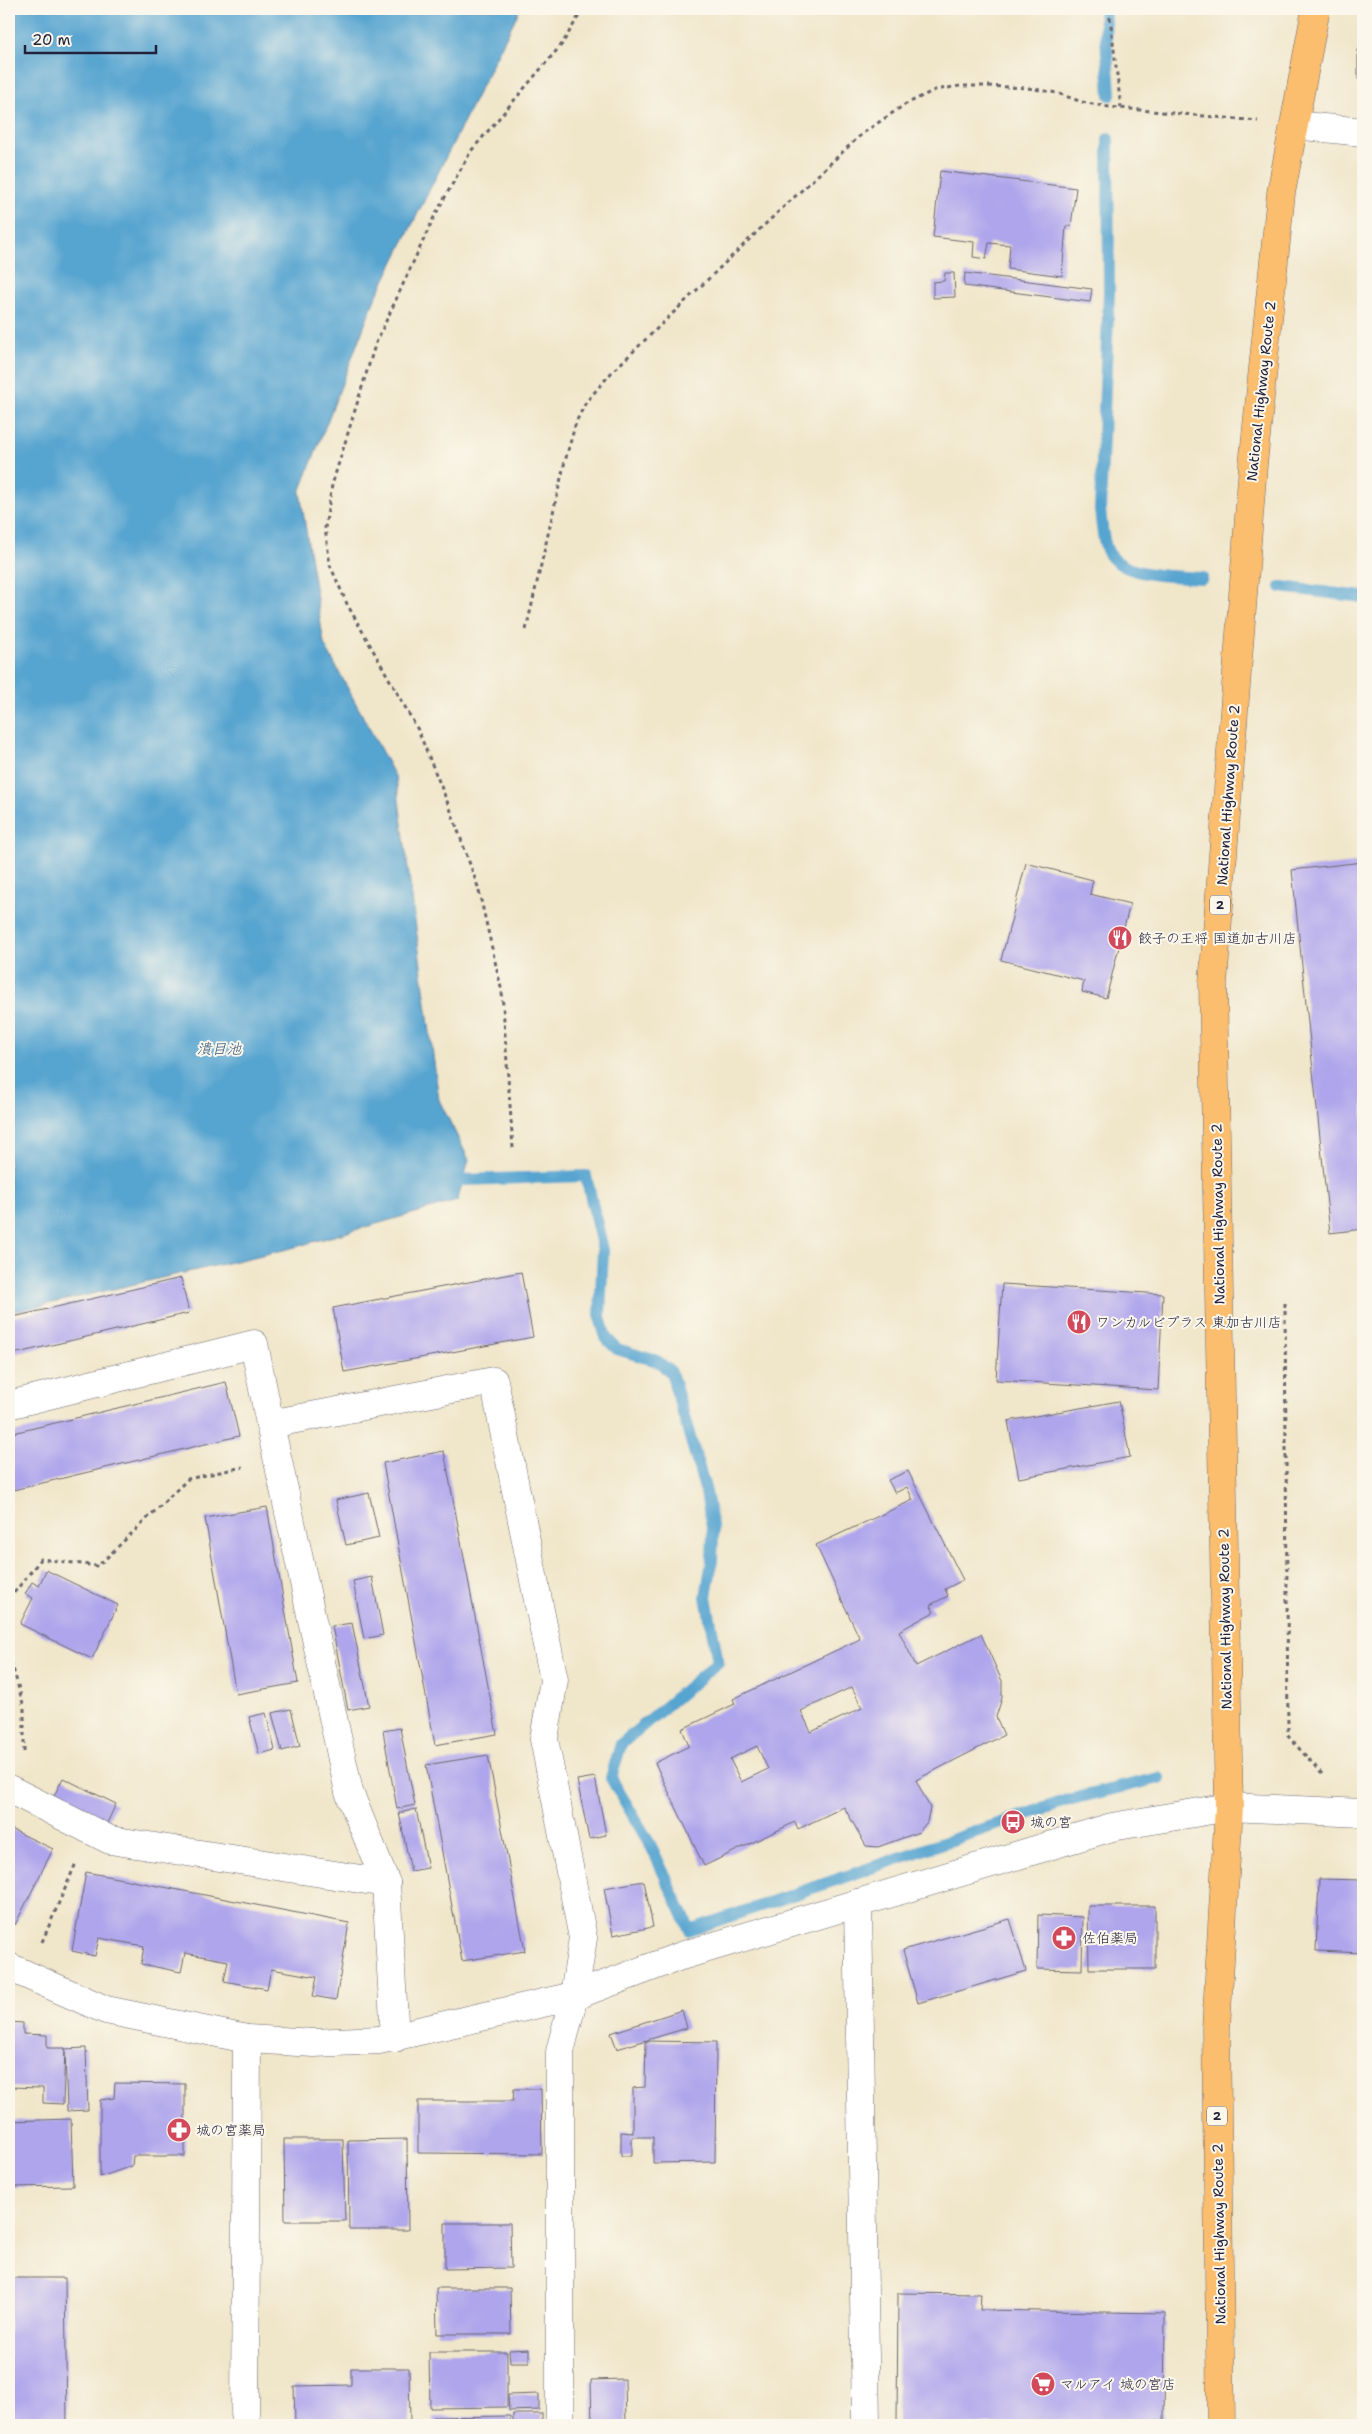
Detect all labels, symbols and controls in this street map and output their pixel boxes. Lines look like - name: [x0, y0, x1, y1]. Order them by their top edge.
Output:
- scale bar: [25, 22, 156, 54]
- text: 20 m: [32, 30, 71, 50]
- street label: National Highway Route 2: [1243, 300, 1279, 482]
- street label: National Highway Route 2: [1213, 704, 1243, 886]
- road number: 2: [1210, 896, 1230, 914]
- restaurant icon: 餃子の王将 国道加古川店: [1107, 925, 1133, 951]
- place label: 餃子の王将 国道加古川店: [1138, 929, 1297, 947]
- water label: 潰目池: [196, 1039, 242, 1059]
- street label: National Highway Route 2: [1207, 1123, 1229, 1305]
- restaurant icon: ワンカルビプラス 東加古川店: [1066, 1309, 1092, 1335]
- place label: ワンカルビプラス 東加古川店: [1096, 1313, 1282, 1331]
- street label: National Highway Route 2: [1214, 1528, 1236, 1710]
- bus stop icon: 城の宮: [1000, 1809, 1026, 1835]
- place label: 城の宮: [1030, 1813, 1072, 1831]
- pharmacy icon: 佐伯薬局: [1051, 1925, 1077, 1951]
- place label: 佐伯薬局: [1082, 1929, 1138, 1947]
- road number: 2: [1207, 2106, 1227, 2126]
- pharmacy icon: 城の宮薬局: [166, 2117, 192, 2143]
- place label: 城の宮薬局: [196, 2121, 266, 2139]
- street label: National Highway Route 2: [1208, 2143, 1230, 2325]
- supermarket icon: マルアイ 城の宮店: [1030, 2371, 1056, 2397]
- place label: マルアイ 城の宮店: [1060, 2375, 1176, 2393]

